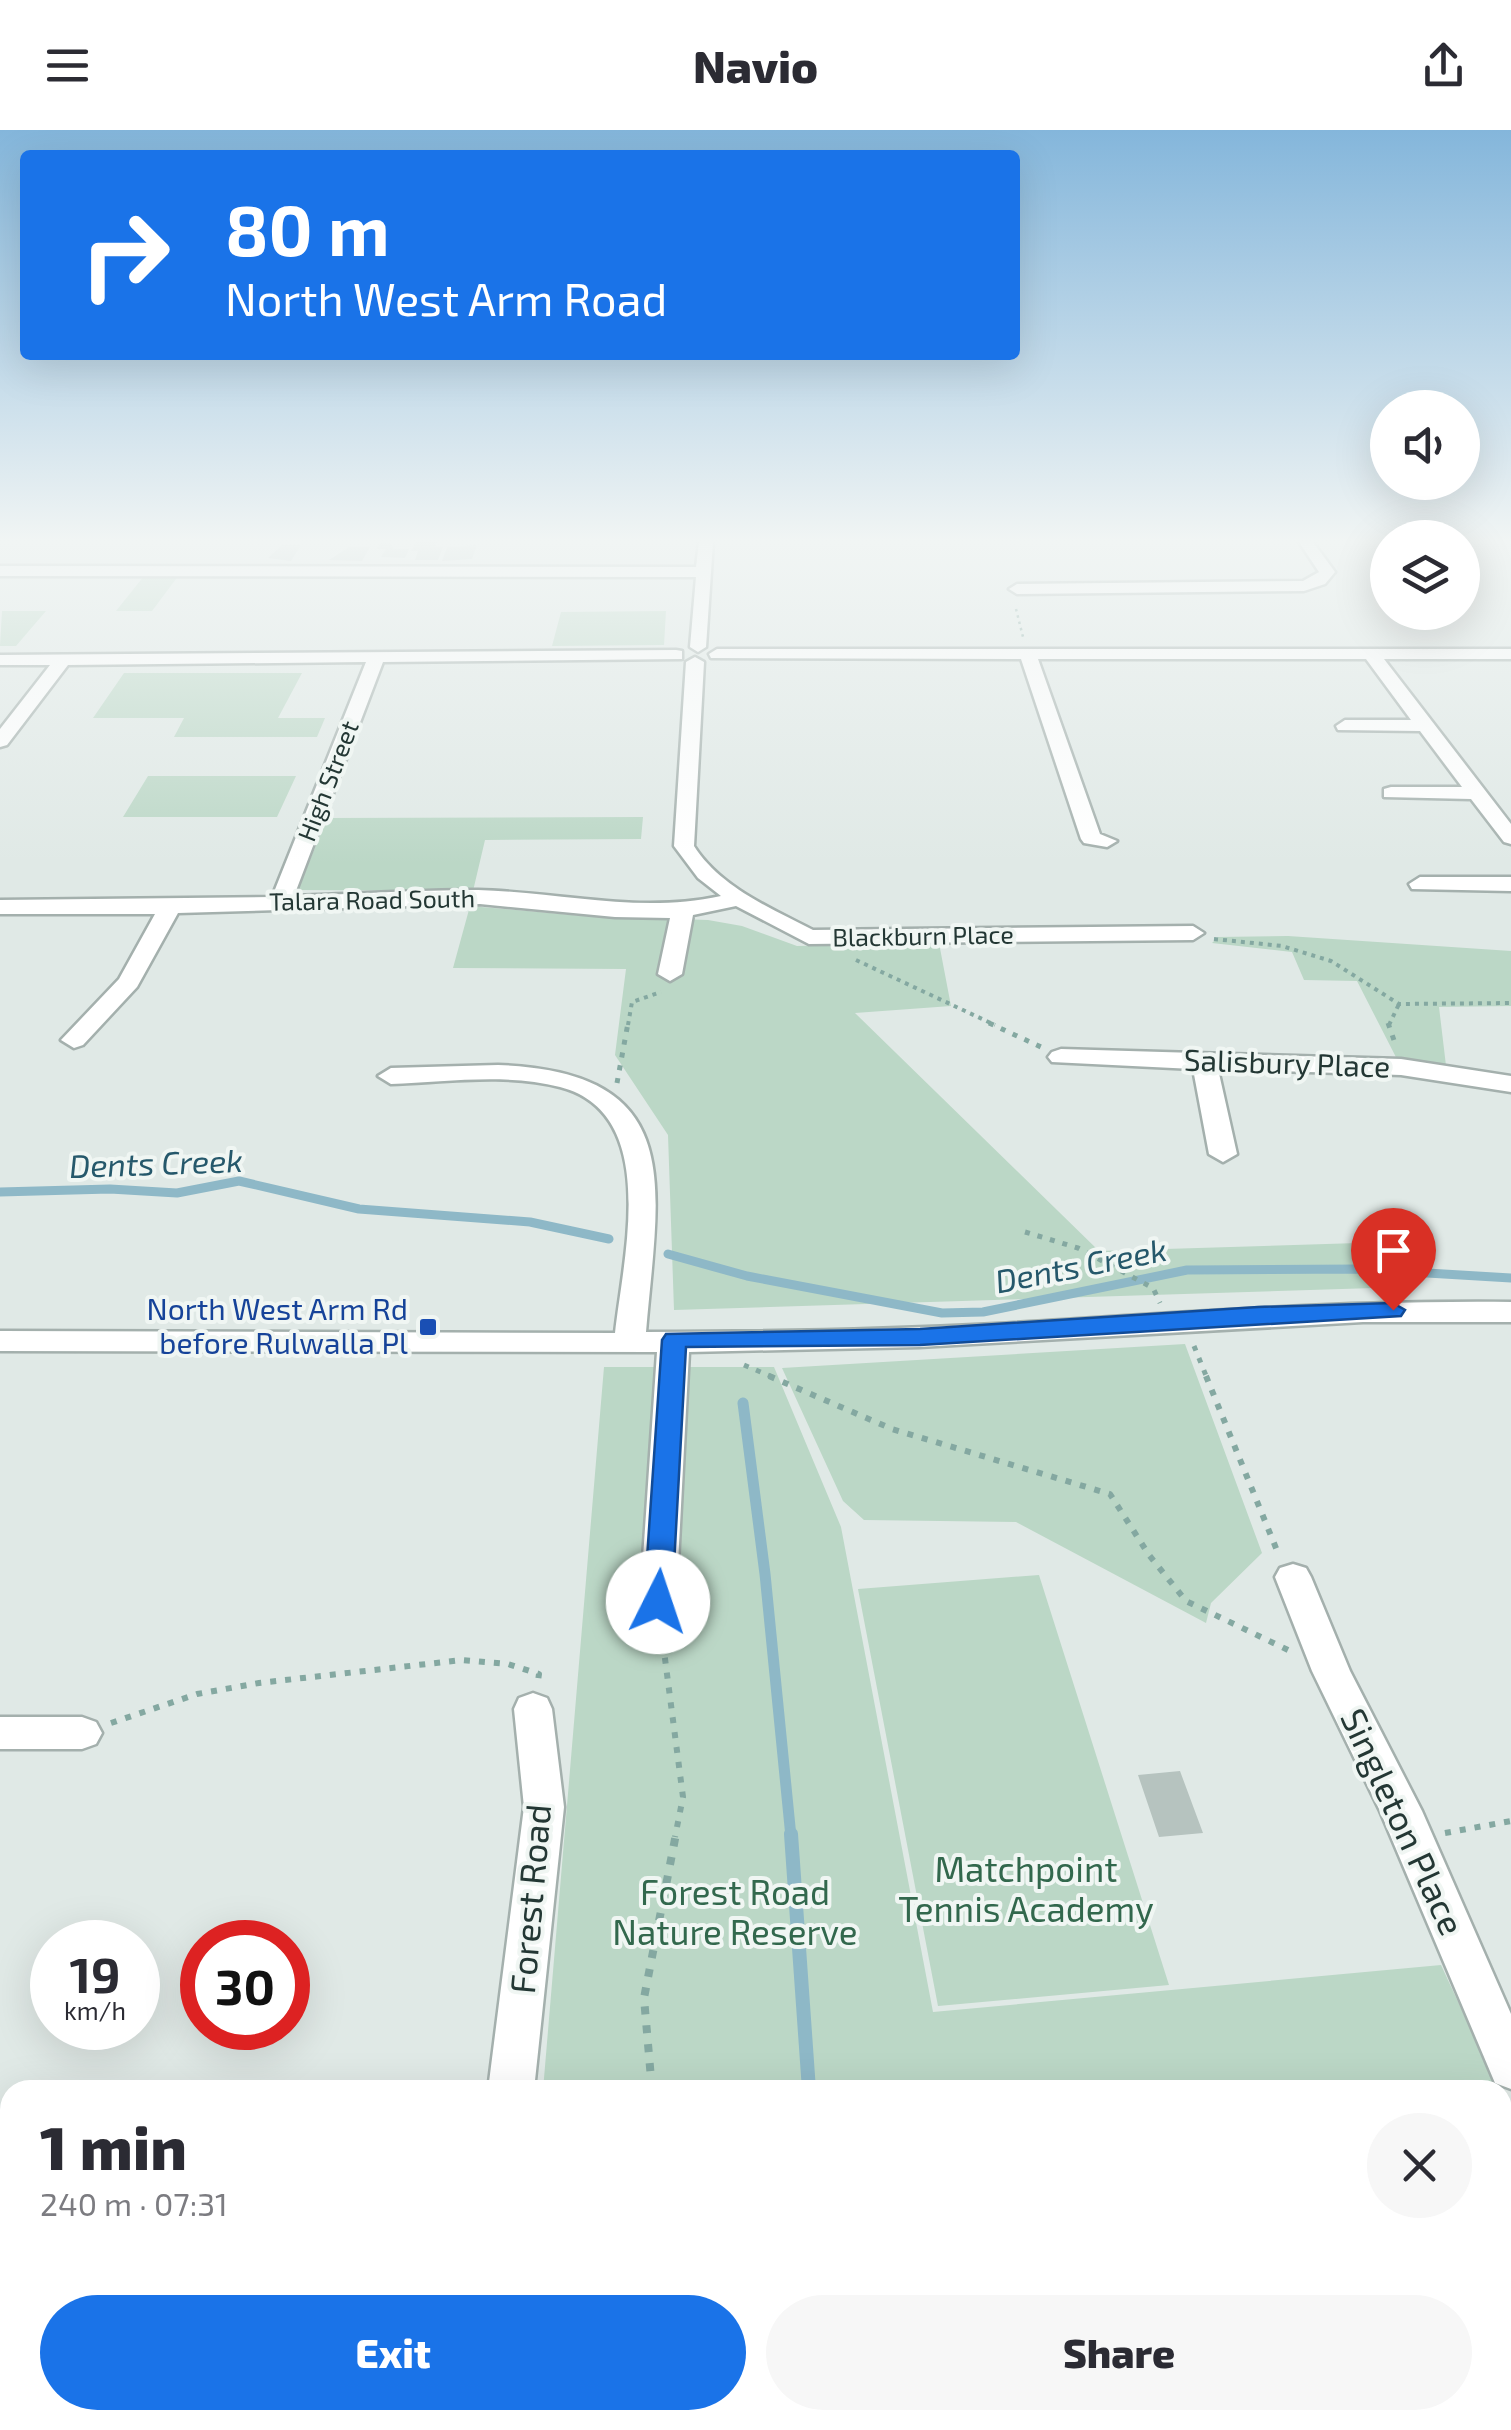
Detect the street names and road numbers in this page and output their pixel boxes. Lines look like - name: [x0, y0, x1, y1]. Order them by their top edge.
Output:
- street label: High Street: [290, 716, 364, 845]
- street label: Talara Road South: [269, 882, 475, 916]
- street label: Blackburn Place: [832, 918, 1014, 952]
- street label: Salisbury Place: [1183, 1040, 1391, 1084]
- street label: Singleton Place: [1333, 1701, 1475, 1941]
- street label: Forest Road: [500, 1802, 558, 1995]

